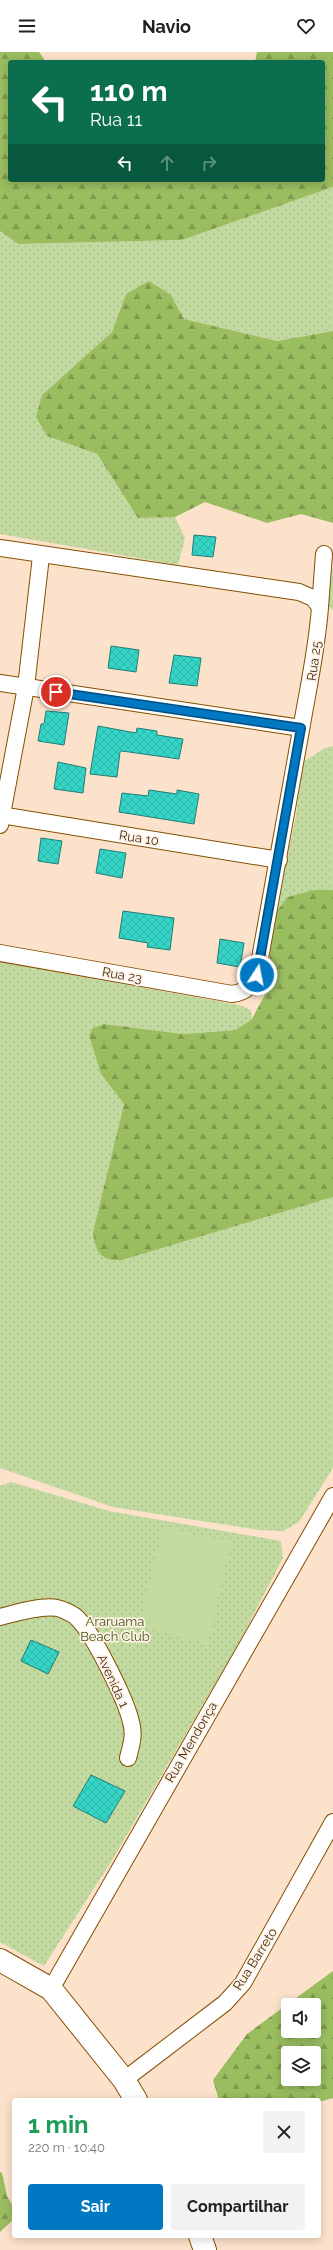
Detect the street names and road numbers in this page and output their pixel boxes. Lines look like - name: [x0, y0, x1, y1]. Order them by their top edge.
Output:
- street label: Rua 25: [304, 640, 324, 682]
- street label: Rua 10: [118, 827, 160, 849]
- street label: Rua 23: [101, 964, 143, 986]
- street label: Avenida 1: [94, 1652, 132, 1710]
- street label: Rua Mendonça: [162, 1699, 220, 1785]
- street label: Rua Barreto: [230, 1925, 280, 1993]

